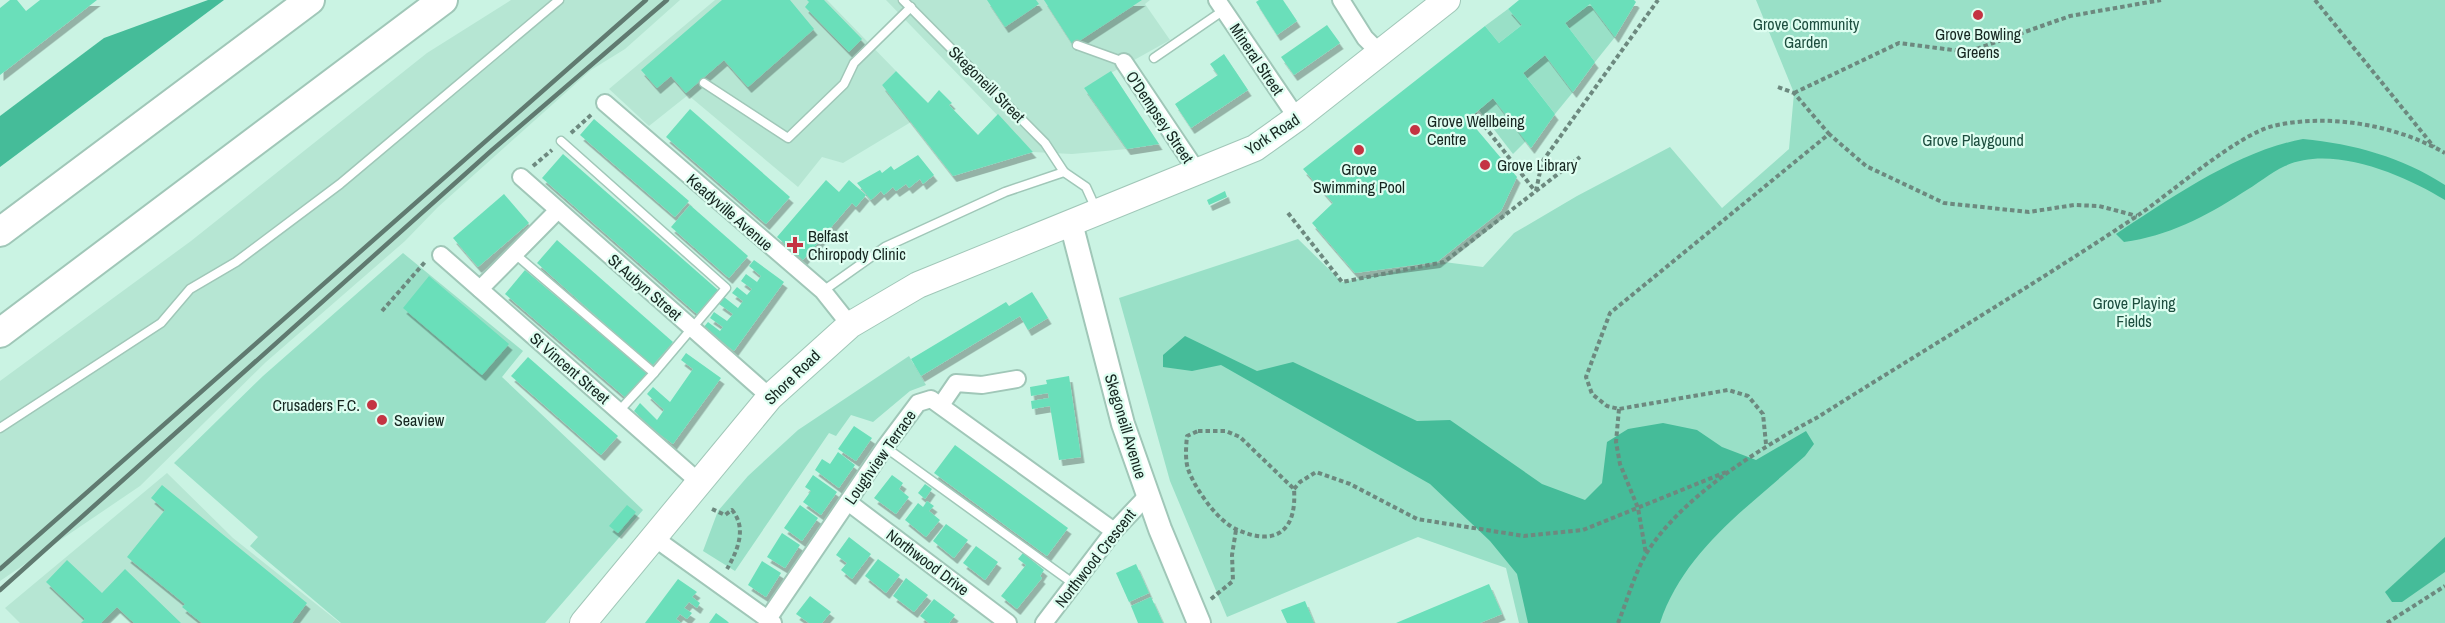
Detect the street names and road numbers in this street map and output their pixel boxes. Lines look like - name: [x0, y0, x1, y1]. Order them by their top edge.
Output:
- street label: Mineral Street: [1225, 19, 1289, 100]
- street label: Skegoneill Street: [944, 41, 1030, 127]
- street label: O'Dempsey Street: [1121, 67, 1199, 168]
- street label: York Road: [1240, 108, 1304, 160]
- street label: Keadyville Avenue: [682, 168, 778, 256]
- street label: St Aubyn Street: [603, 249, 687, 325]
- street label: St Vincent Street: [525, 327, 615, 409]
- street label: Shore Road: [759, 345, 825, 409]
- street label: Skegoneill Avenue: [1100, 371, 1152, 481]
- street label: Loughview Terrace: [839, 405, 921, 509]
- street label: Northwood Crescent: [1050, 504, 1141, 612]
- street label: Northwood Drive: [882, 524, 974, 600]

